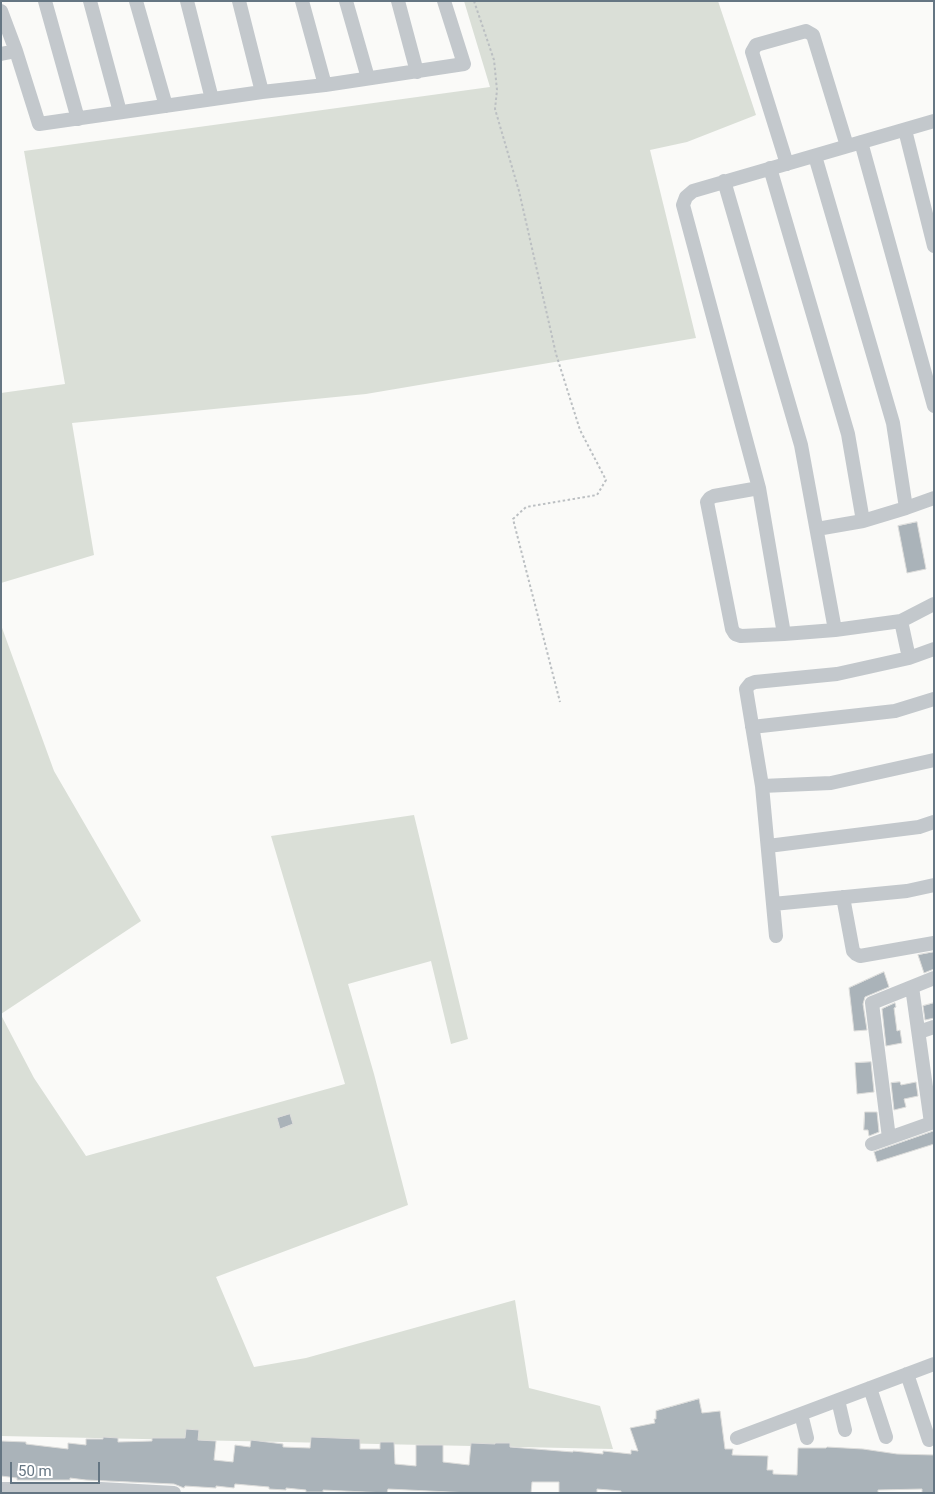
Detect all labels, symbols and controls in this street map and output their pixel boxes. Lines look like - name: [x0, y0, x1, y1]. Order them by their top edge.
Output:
- scale bar: [12, 1452, 102, 1484]
- text: 50 m: [18, 1462, 52, 1480]

